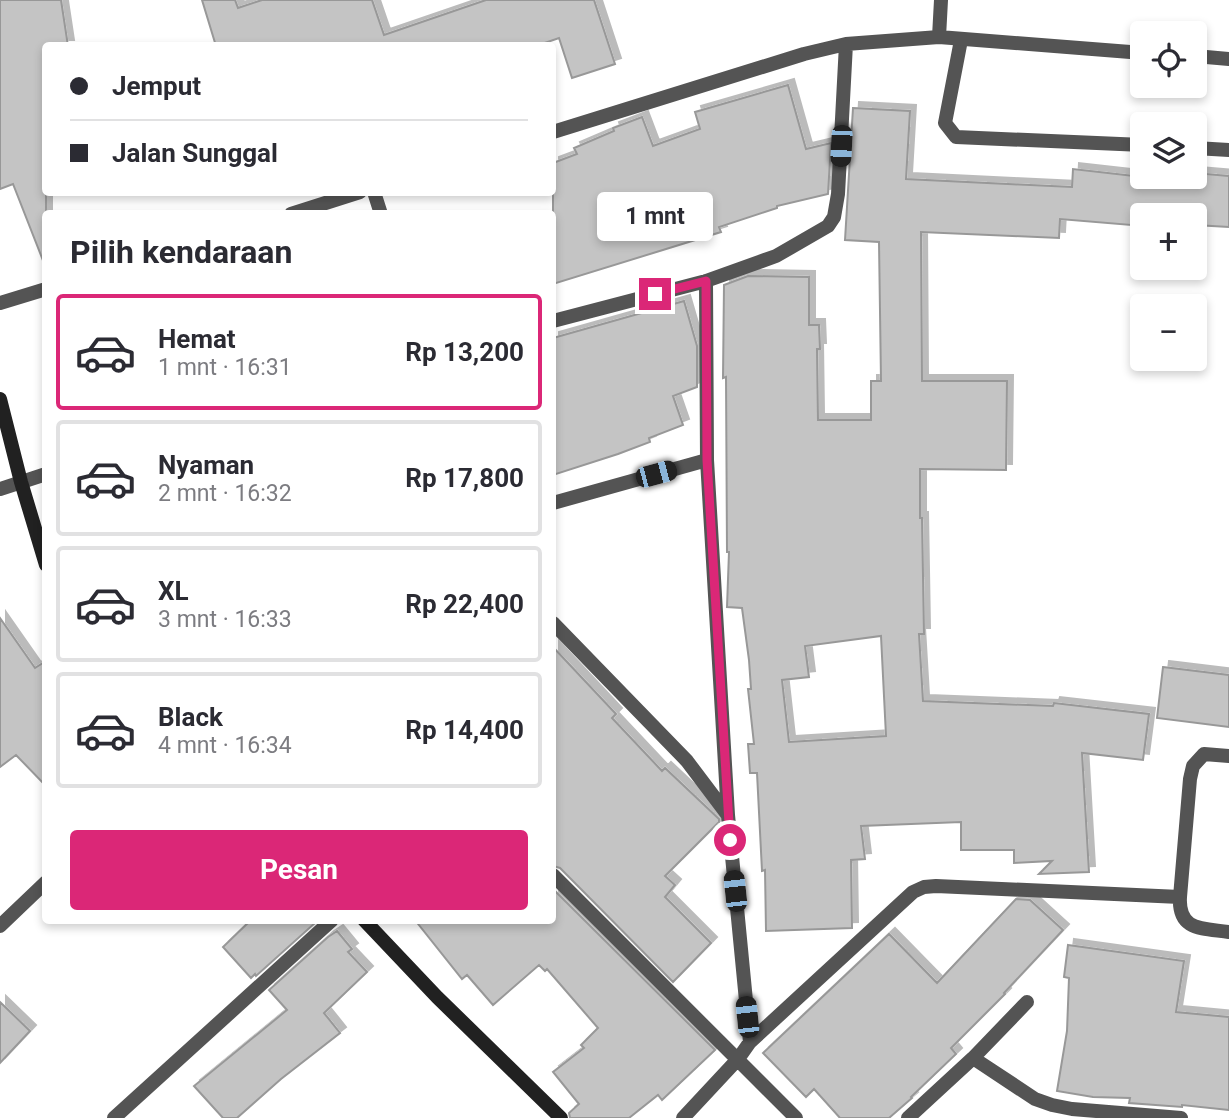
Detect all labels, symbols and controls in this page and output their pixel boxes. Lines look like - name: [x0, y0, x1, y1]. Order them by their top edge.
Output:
- map controls: [1130, 21, 1207, 371]
- button: locate: [1130, 21, 1207, 98]
- text: Jemput: [112, 71, 201, 101]
- button: layers: [1130, 112, 1207, 189]
- car: [830, 124, 853, 168]
- text: Jalan Sunggal: [112, 138, 278, 168]
- callout: 1 mnt: [597, 192, 713, 242]
- text: 1 mnt: [625, 203, 685, 230]
- button: +: [1130, 203, 1207, 280]
- text: Pilih kendaraan: [70, 233, 292, 271]
- route end: [639, 278, 671, 310]
- button: −: [1130, 294, 1207, 371]
- icon: car: [74, 321, 137, 384]
- text: Hemat: [158, 324, 236, 354]
- text: Rp 13,200: [405, 337, 524, 367]
- text: 1 mnt · 16:31: [158, 354, 292, 381]
- icon: car: [74, 447, 137, 510]
- text: Nyaman: [158, 450, 254, 480]
- car: [633, 458, 680, 490]
- text: Rp 17,800: [405, 463, 524, 493]
- text: 2 mnt · 16:32: [158, 480, 292, 507]
- icon: car: [74, 573, 137, 636]
- text: XL: [158, 576, 189, 606]
- text: Rp 22,400: [405, 589, 524, 619]
- text: 3 mnt · 16:33: [158, 606, 292, 633]
- icon: car: [74, 699, 137, 762]
- text: Black: [158, 702, 223, 732]
- text: Rp 14,400: [405, 715, 524, 745]
- text: 4 mnt · 16:34: [158, 732, 292, 759]
- route start: [714, 824, 746, 856]
- button: Pesan: [70, 830, 528, 910]
- car: [723, 869, 748, 913]
- car: [735, 995, 760, 1039]

